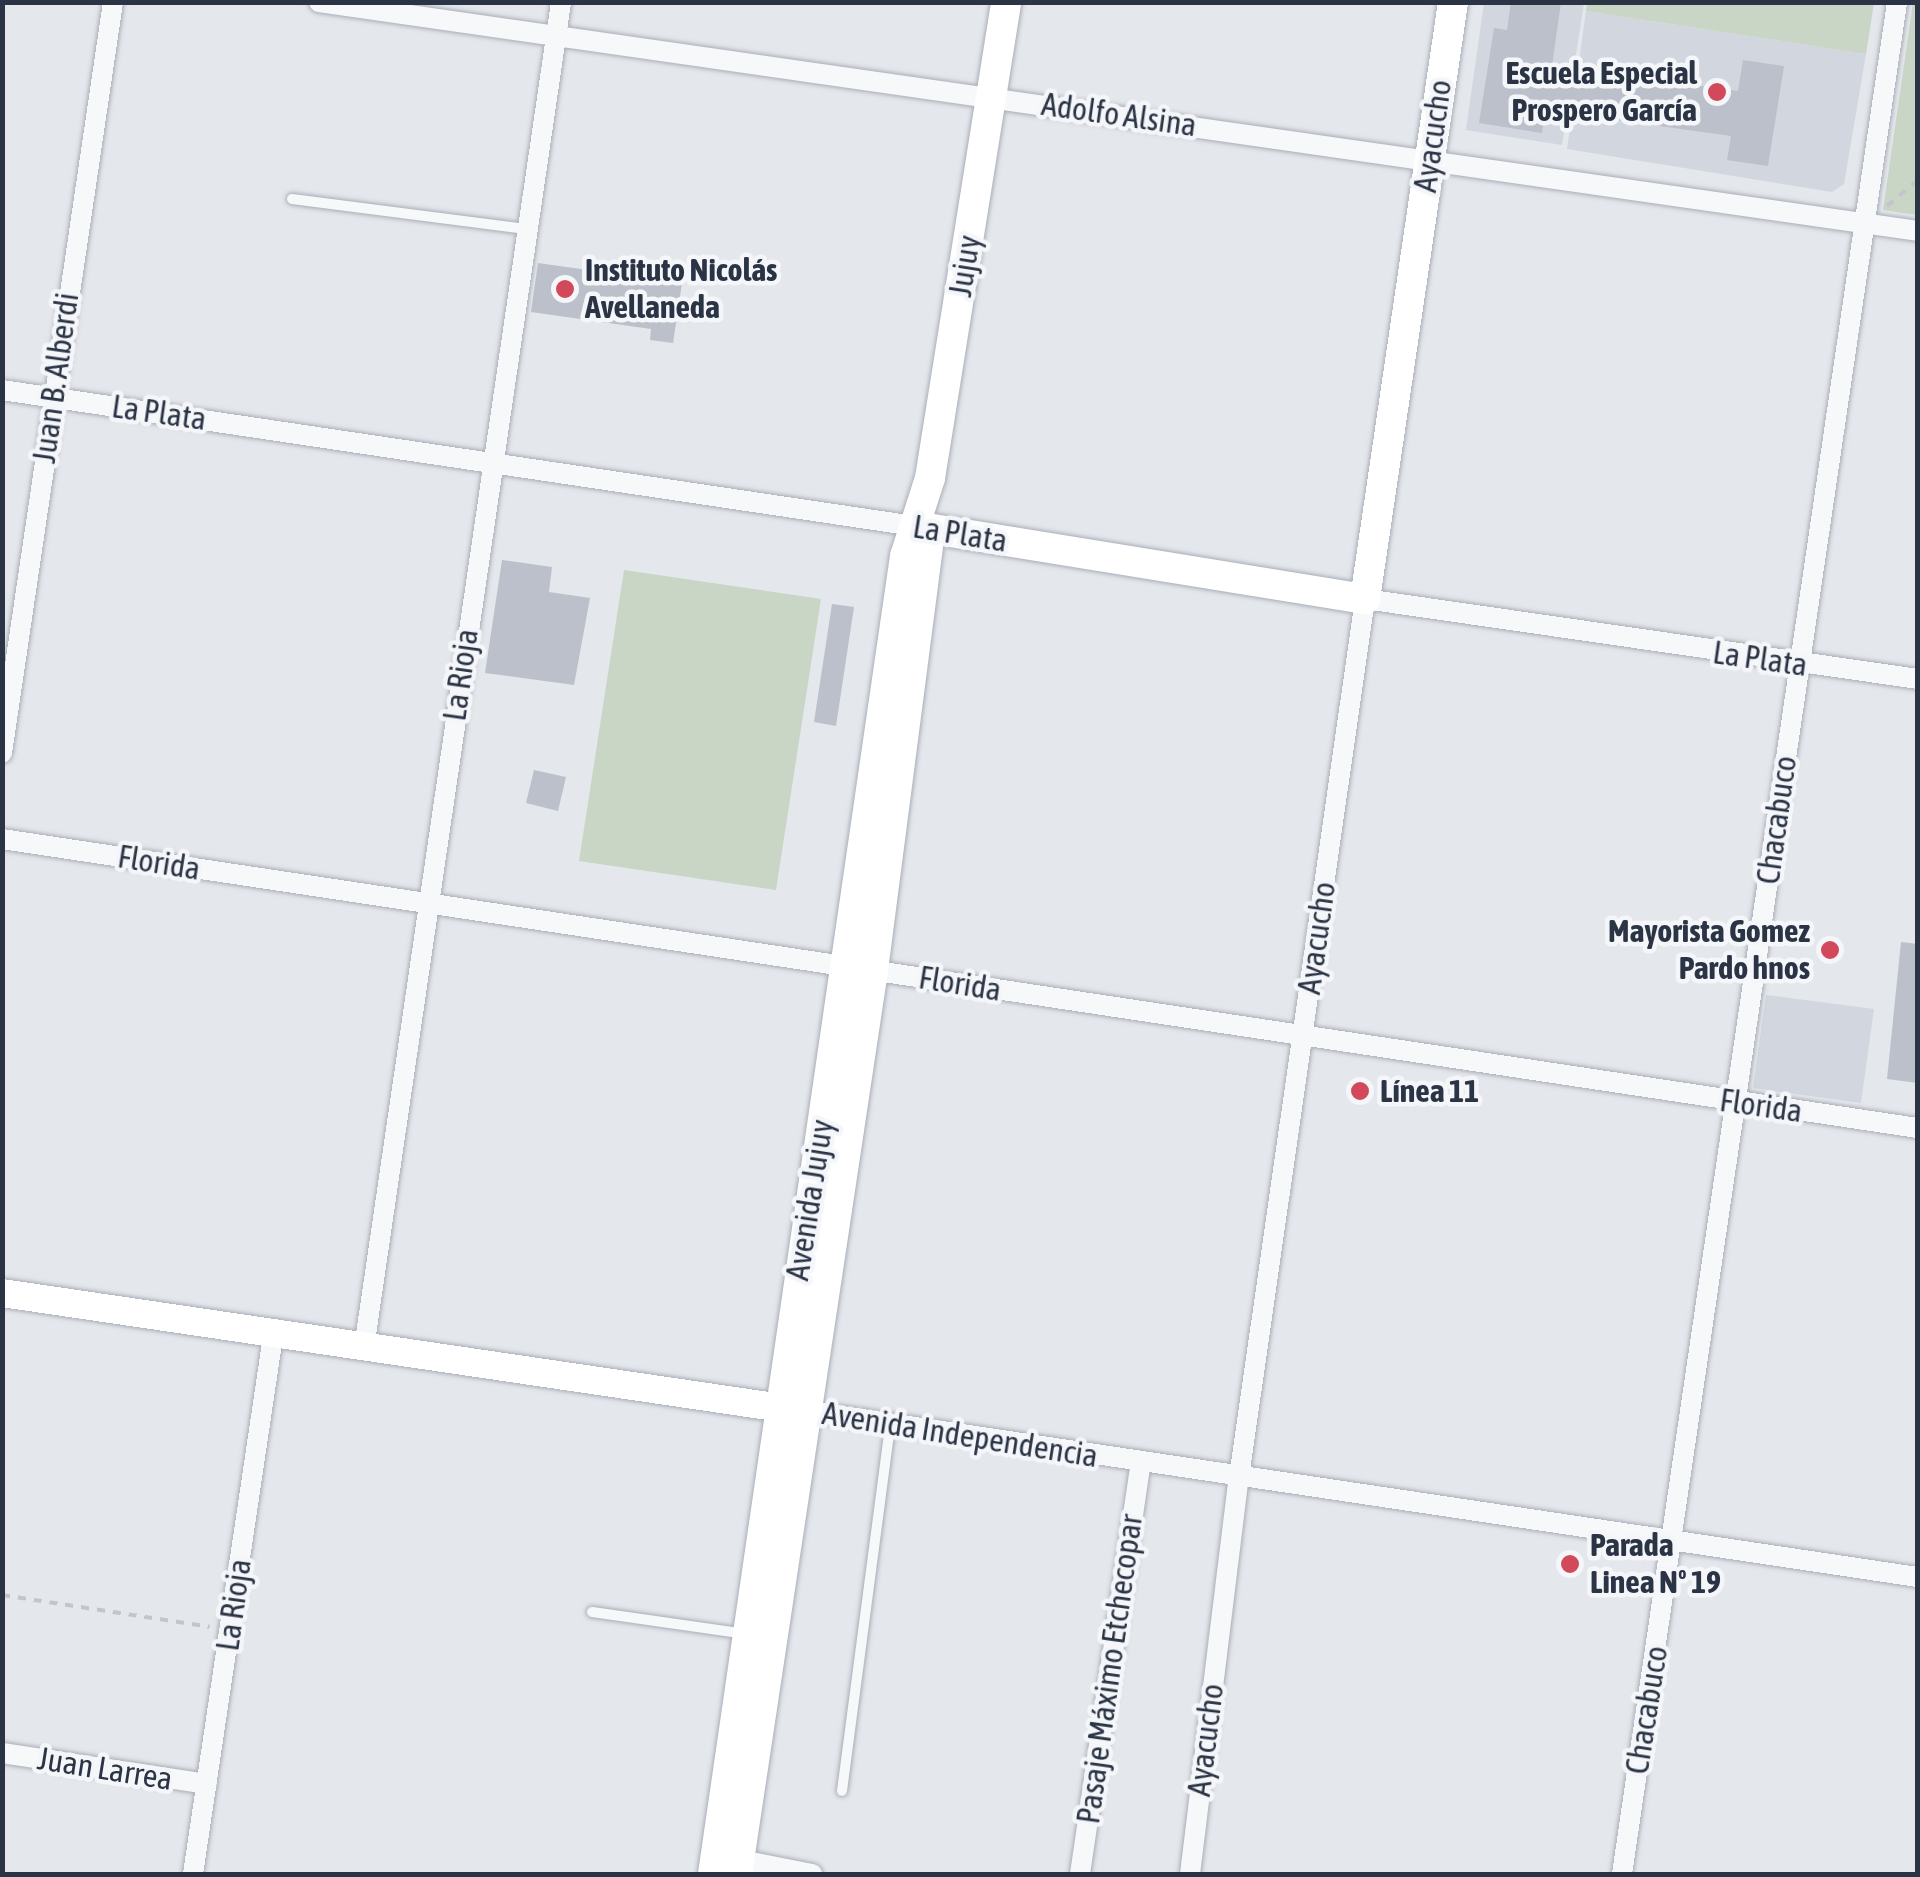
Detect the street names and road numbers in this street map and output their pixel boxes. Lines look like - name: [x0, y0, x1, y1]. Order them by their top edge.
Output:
- street label: Ayacucho: [1406, 77, 1460, 195]
- street label: Adolfo Alsina: [1039, 85, 1199, 145]
- street label: Jujuy: [941, 233, 989, 299]
- street label: Juan B. Alberdi: [25, 290, 87, 466]
- street label: La Plata: [109, 387, 209, 439]
- street label: La Plata: [910, 508, 1010, 560]
- street label: La Rioja: [436, 627, 486, 723]
- street label: La Plata: [1710, 633, 1810, 685]
- street label: Chacabuco: [1749, 753, 1805, 887]
- street label: Florida: [115, 838, 203, 888]
- street label: Ayacucho: [1290, 879, 1344, 997]
- street label: Florida: [916, 959, 1004, 1009]
- street label: Florida: [1717, 1081, 1805, 1131]
- street label: Avenida Jujuy: [778, 1117, 842, 1283]
- street label: Avenida Independencia: [820, 1394, 1100, 1476]
- street label: Pasaje Máximo Etchecopar: [1069, 1512, 1151, 1826]
- street label: La Rioja: [209, 1557, 259, 1653]
- street label: Chacabuco: [1618, 1643, 1676, 1777]
- street label: Ayacucho: [1180, 1682, 1232, 1798]
- street label: Juan Larrea: [35, 1739, 175, 1799]

